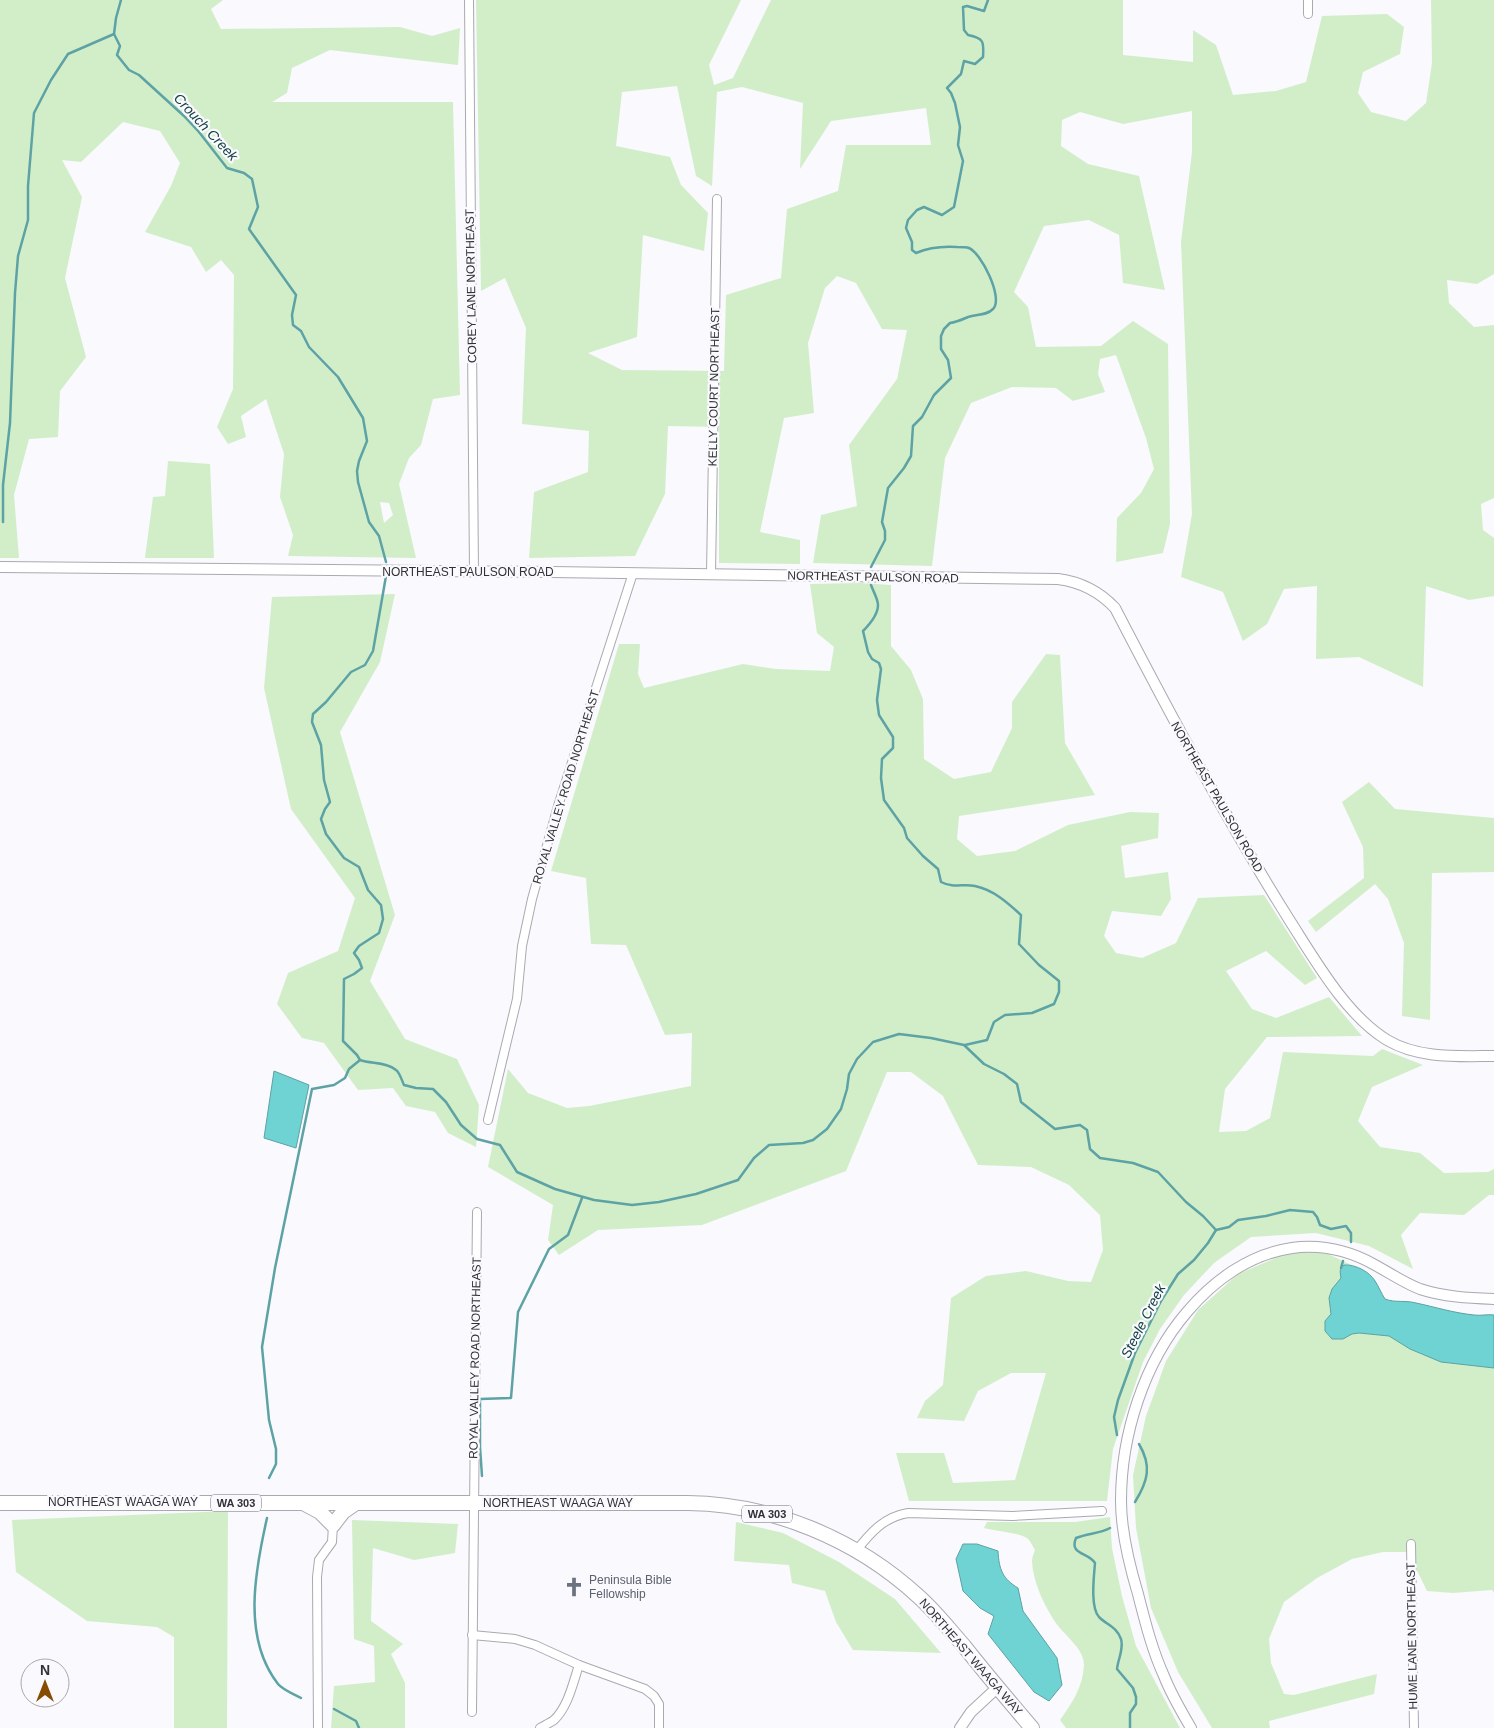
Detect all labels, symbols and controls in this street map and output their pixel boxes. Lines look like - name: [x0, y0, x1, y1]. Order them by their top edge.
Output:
- water label: Crouch Creek: [171, 90, 242, 165]
- street label: COREY LANE NORTHEAST: [463, 208, 479, 363]
- street label: KELLY COURT NORTHEAST: [706, 307, 722, 467]
- street label: NORTHEAST PAULSON ROAD: [382, 565, 554, 579]
- street label: NORTHEAST PAULSON ROAD: [787, 569, 959, 586]
- street label: ROYAL VALLEY ROAD NORTHEAST: [530, 688, 602, 886]
- street label: NORTHEAST PAULSON ROAD: [1168, 719, 1266, 875]
- street label: ROYAL VALLEY ROAD NORTHEAST: [466, 1256, 484, 1459]
- water label: Steele Creek: [1117, 1280, 1169, 1361]
- street label: NORTHEAST WAAGA WAY: [48, 1495, 198, 1509]
- road number: WA 303: [211, 1495, 261, 1512]
- street label: NORTHEAST WAAGA WAY: [483, 1496, 633, 1510]
- road number: WA 303: [742, 1506, 792, 1522]
- street label: HUME LANE NORTHEAST: [1404, 1562, 1420, 1710]
- place label: Peninsula Bible Fellowship: [589, 1573, 672, 1601]
- church icon: Peninsula Bible Fellowship: [563, 1576, 585, 1598]
- street label: NORTHEAST WAAGA WAY: [917, 1596, 1025, 1718]
- north arrow: [20, 1658, 70, 1708]
- text: N: [40, 1662, 50, 1678]

